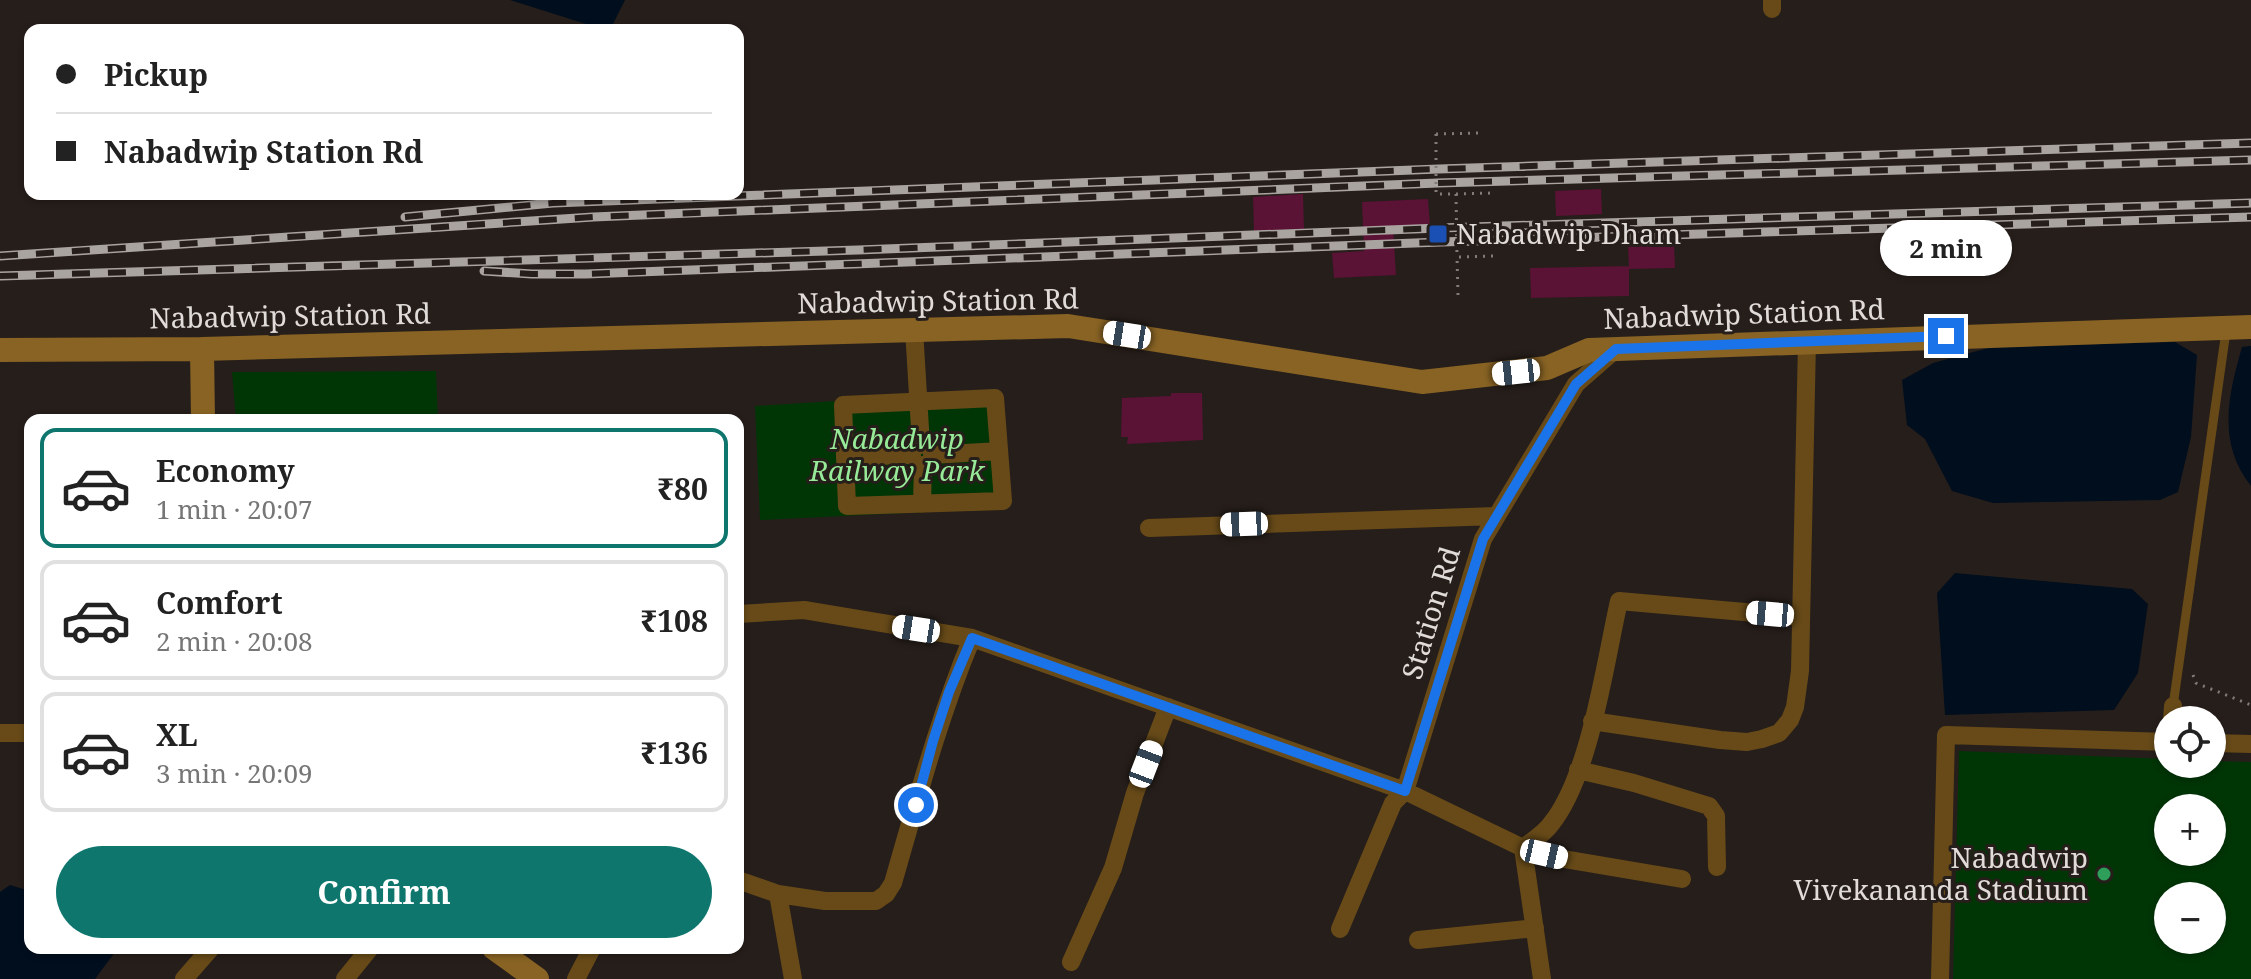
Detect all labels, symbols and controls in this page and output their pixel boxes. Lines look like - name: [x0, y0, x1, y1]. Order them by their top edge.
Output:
- text: Pickup: [104, 54, 208, 95]
- text: Nabadwip Station Rd: [104, 131, 423, 172]
- place label: Nabadwip Dham: [1456, 214, 1681, 252]
- callout: 2 min: [1880, 220, 2012, 276]
- marker: Nabadwip Dham: [1427, 223, 1449, 245]
- text: 2 min: [1909, 230, 1983, 266]
- street label: Nabadwip Station Rd: [797, 279, 1079, 321]
- street label: Nabadwip Station Rd: [1603, 289, 1885, 337]
- street label: Nabadwip Station Rd: [149, 294, 431, 336]
- route end: [1928, 318, 1964, 354]
- car: [1101, 319, 1153, 351]
- car: [1491, 358, 1541, 386]
- park label: Nabadwip Railway Park: [808, 419, 986, 489]
- text: Economy: [156, 450, 295, 491]
- icon: car: [60, 452, 132, 524]
- text: ₹80: [657, 468, 708, 509]
- text: 1 min · 20:07: [156, 491, 313, 527]
- car: [1220, 511, 1268, 537]
- street label: Station Rd: [1392, 542, 1468, 684]
- text: Comfort: [156, 582, 283, 623]
- icon: car: [60, 584, 132, 656]
- text: ₹108: [640, 600, 708, 641]
- car: [1745, 600, 1795, 628]
- car: [890, 613, 942, 645]
- text: 2 min · 20:08: [156, 623, 313, 659]
- map controls: [2154, 706, 2226, 954]
- button: locate: [2154, 706, 2226, 778]
- text: XL: [156, 714, 198, 755]
- icon: car: [60, 716, 132, 788]
- text: ₹136: [640, 732, 708, 773]
- car: [1126, 737, 1166, 791]
- text: 3 min · 20:09: [156, 755, 313, 791]
- route start: [898, 787, 934, 823]
- button: +: [2154, 794, 2226, 866]
- car: [1518, 837, 1570, 871]
- place label: Nabadwip Vivekananda Stadium: [1793, 838, 2088, 908]
- button: Confirm: [56, 846, 712, 938]
- marker: Nabadwip Vivekananda Stadium: [2095, 865, 2113, 883]
- button: −: [2154, 882, 2226, 954]

